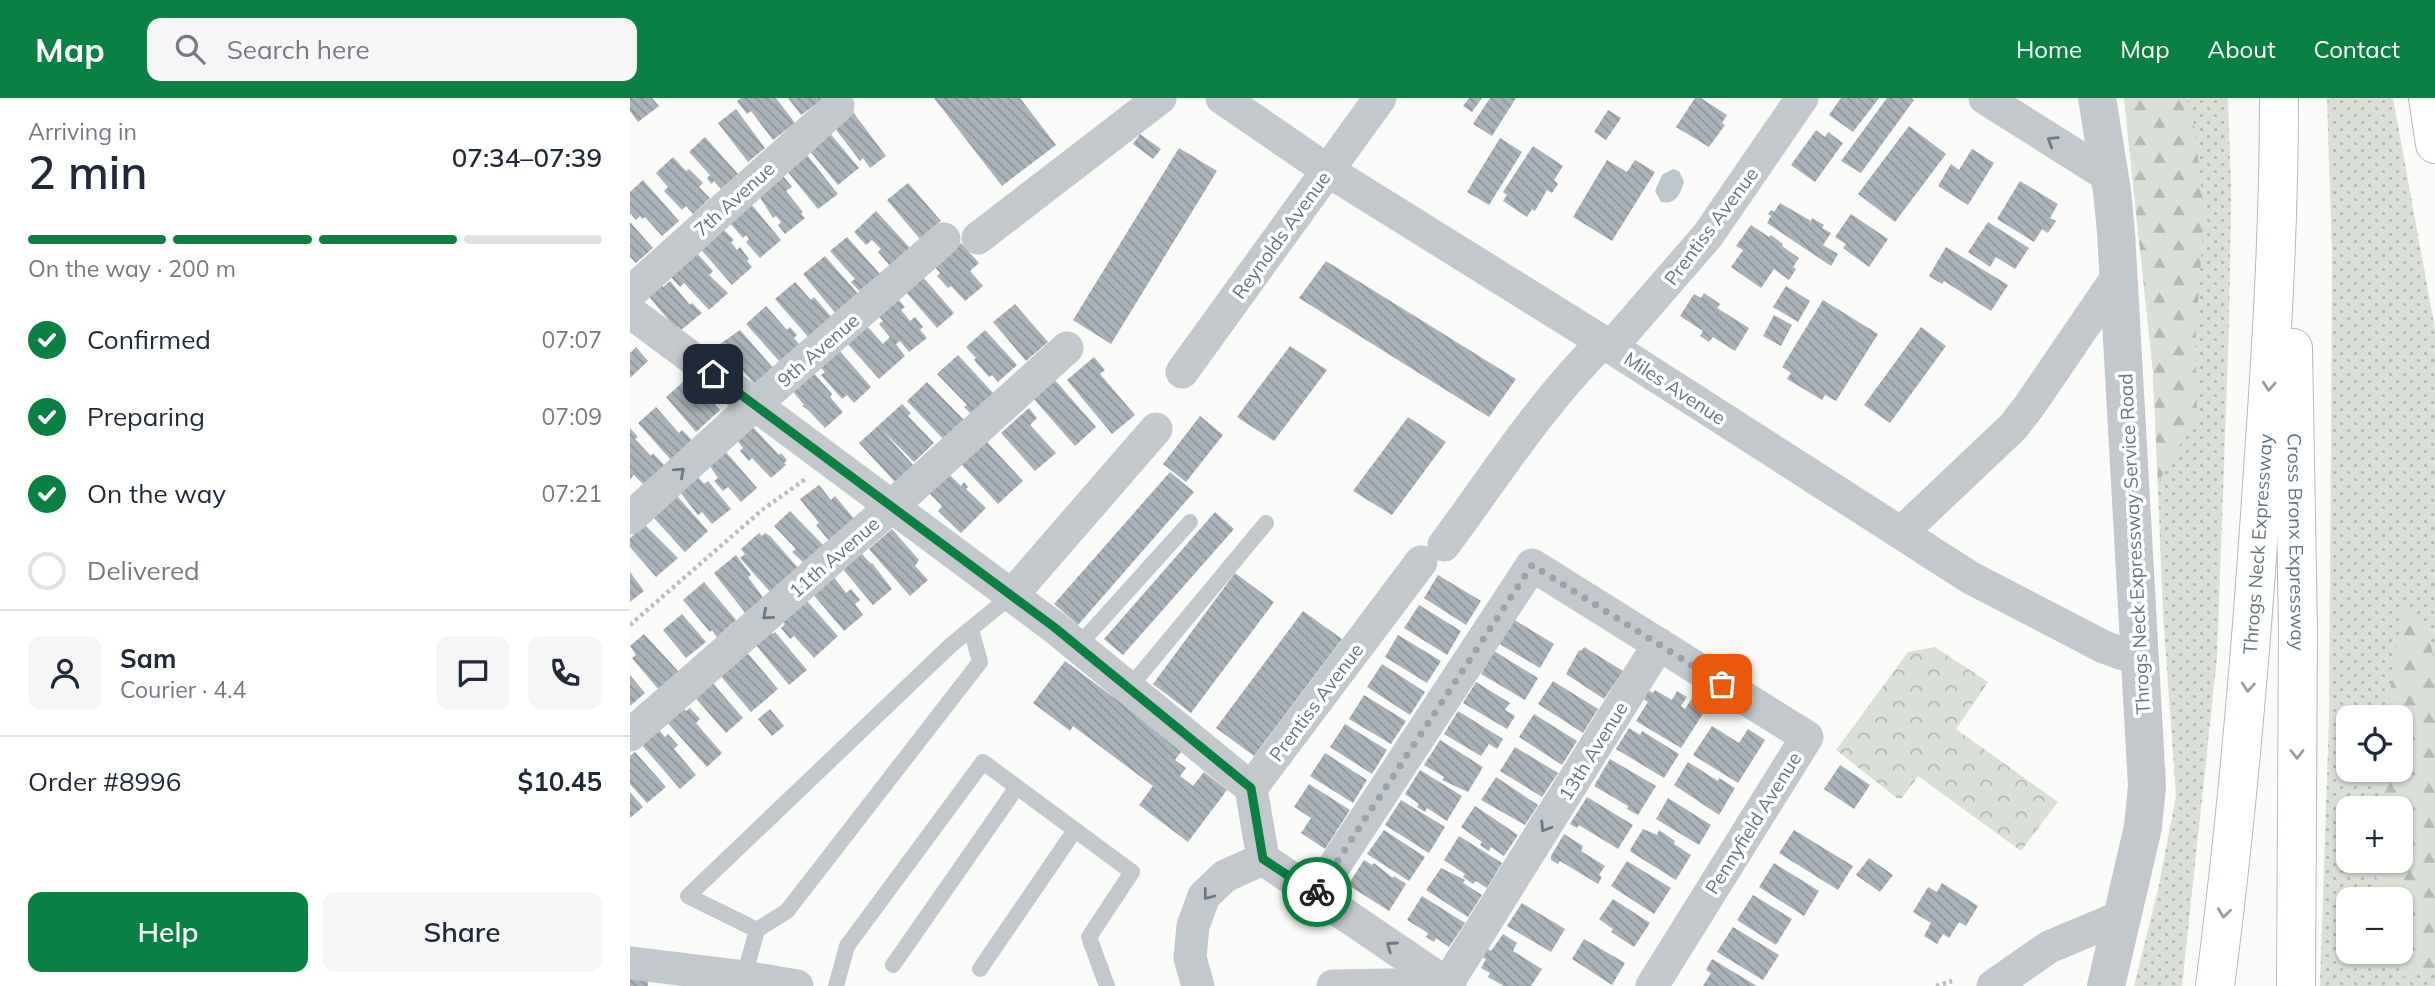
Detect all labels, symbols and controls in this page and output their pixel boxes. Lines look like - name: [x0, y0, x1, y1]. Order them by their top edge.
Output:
- search box: [147, 18, 637, 81]
- text: Map: [35, 29, 105, 70]
- icon: search: [171, 30, 209, 68]
- text: Search here: [227, 33, 370, 66]
- text: Home: [2016, 34, 2082, 64]
- text: Map: [2120, 34, 2170, 64]
- text: About: [2208, 34, 2276, 64]
- text: Contact: [2314, 34, 2400, 64]
- text: Arriving in: [28, 117, 137, 146]
- one-way arrow: [2047, 136, 2060, 149]
- text: 07:34–07:39: [452, 141, 602, 174]
- text: 2 min: [28, 143, 147, 201]
- street label: 7th Avenue: [689, 157, 779, 241]
- street label: Prentiss Avenue: [1659, 162, 1763, 290]
- street label: Reynolds Avenue: [1227, 167, 1335, 303]
- text: On the way · 200 m: [28, 254, 236, 283]
- street label: 9th Avenue: [772, 308, 864, 392]
- icon: check: [28, 321, 66, 359]
- text: Confirmed: [87, 323, 211, 356]
- text: 07:07: [542, 325, 602, 354]
- pin: [683, 344, 743, 404]
- street label: Miles Avenue: [1620, 346, 1730, 430]
- icon: home: [694, 355, 732, 393]
- street label: Throgs Neck Expressway Service Road: [2113, 373, 2155, 715]
- one-way arrow: [2262, 381, 2277, 392]
- icon: check: [28, 398, 66, 436]
- text: Preparing: [87, 400, 205, 433]
- text: 07:09: [542, 402, 602, 431]
- street label: Throgs Neck Expressway: [2238, 433, 2277, 655]
- street label: Cross Bronx Expressway: [2283, 433, 2310, 651]
- one-way arrow: [672, 468, 685, 481]
- icon: check: [28, 475, 66, 513]
- text: On the way: [87, 477, 226, 510]
- text: 07:21: [542, 479, 602, 508]
- street label: 11th Avenue: [784, 511, 884, 603]
- text: Delivered: [87, 554, 200, 587]
- one-way arrow: [762, 607, 775, 619]
- button: person: [28, 636, 102, 710]
- button: chat: [436, 636, 510, 710]
- button: phone: [528, 636, 602, 710]
- street label: Prentiss Avenue: [1264, 638, 1368, 766]
- text: Sam: [120, 642, 176, 675]
- pin: [1692, 654, 1752, 714]
- icon: bag: [1703, 665, 1741, 703]
- text: Courier · 4.4: [120, 675, 246, 704]
- one-way arrow: [2241, 682, 2256, 693]
- street label: 13th Avenue: [1553, 697, 1633, 805]
- map controls: [2336, 705, 2413, 964]
- button: locate: [2336, 705, 2413, 782]
- street label: Pennyfield Avenue: [1700, 748, 1806, 898]
- one-way arrow: [2289, 749, 2305, 760]
- text: Order #8996: [28, 765, 181, 798]
- text: $10.45: [518, 765, 602, 798]
- button: +: [2336, 796, 2413, 873]
- one-way arrow: [1541, 819, 1554, 832]
- courier: [1282, 857, 1352, 927]
- icon: bike: [1298, 873, 1336, 911]
- button: −: [2336, 887, 2413, 964]
- one-way arrow: [1203, 888, 1216, 900]
- button: Help: [28, 892, 308, 972]
- button: Share: [322, 892, 602, 972]
- one-way arrow: [2217, 907, 2232, 919]
- one-way arrow: [1386, 942, 1399, 954]

